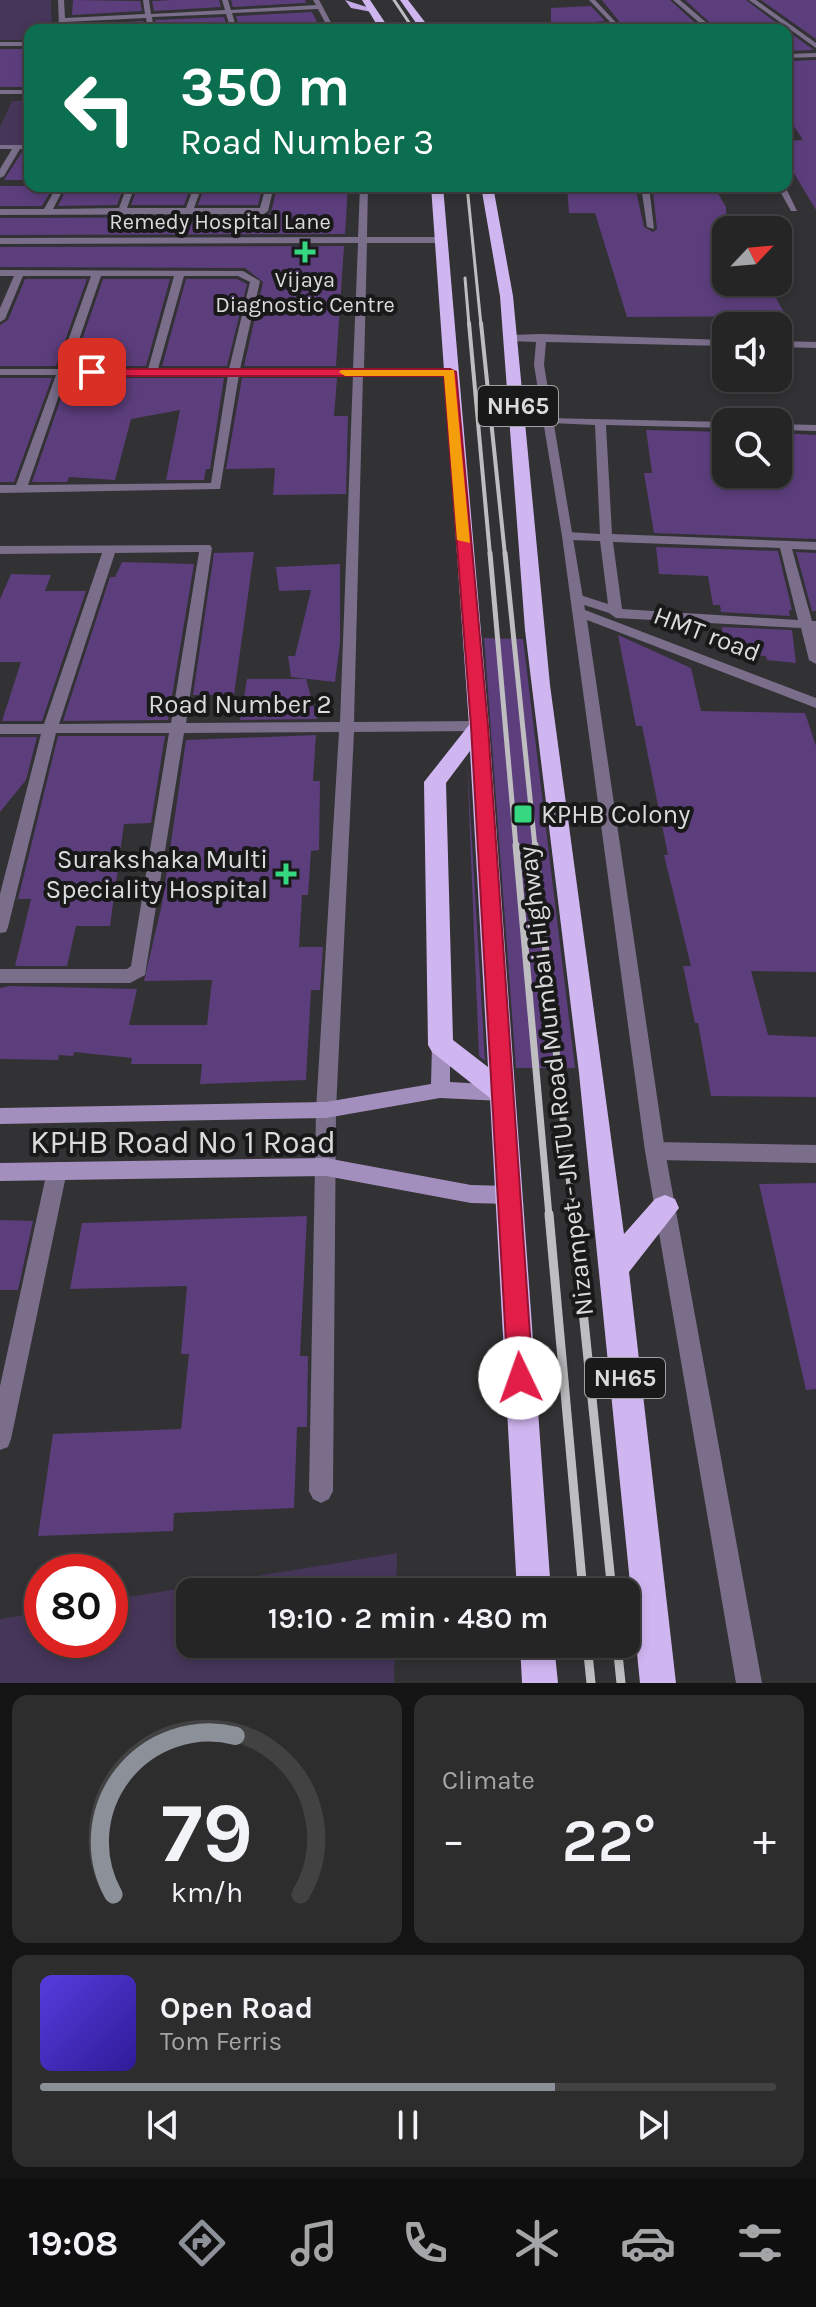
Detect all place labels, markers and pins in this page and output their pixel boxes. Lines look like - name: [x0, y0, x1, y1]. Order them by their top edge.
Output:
- marker: Vijaya Diagnostic Centre: [294, 241, 316, 263]
- place label: Vijaya Diagnostic Centre: [215, 267, 395, 318]
- pin: [58, 338, 126, 406]
- place label: KPHB Colony: [541, 799, 690, 830]
- marker: KPHB Colony: [512, 803, 534, 825]
- place label: Surakshaka Multi Speciality Hospital: [46, 844, 268, 905]
- marker: Surakshaka Multi Speciality Hospital: [275, 863, 297, 885]

